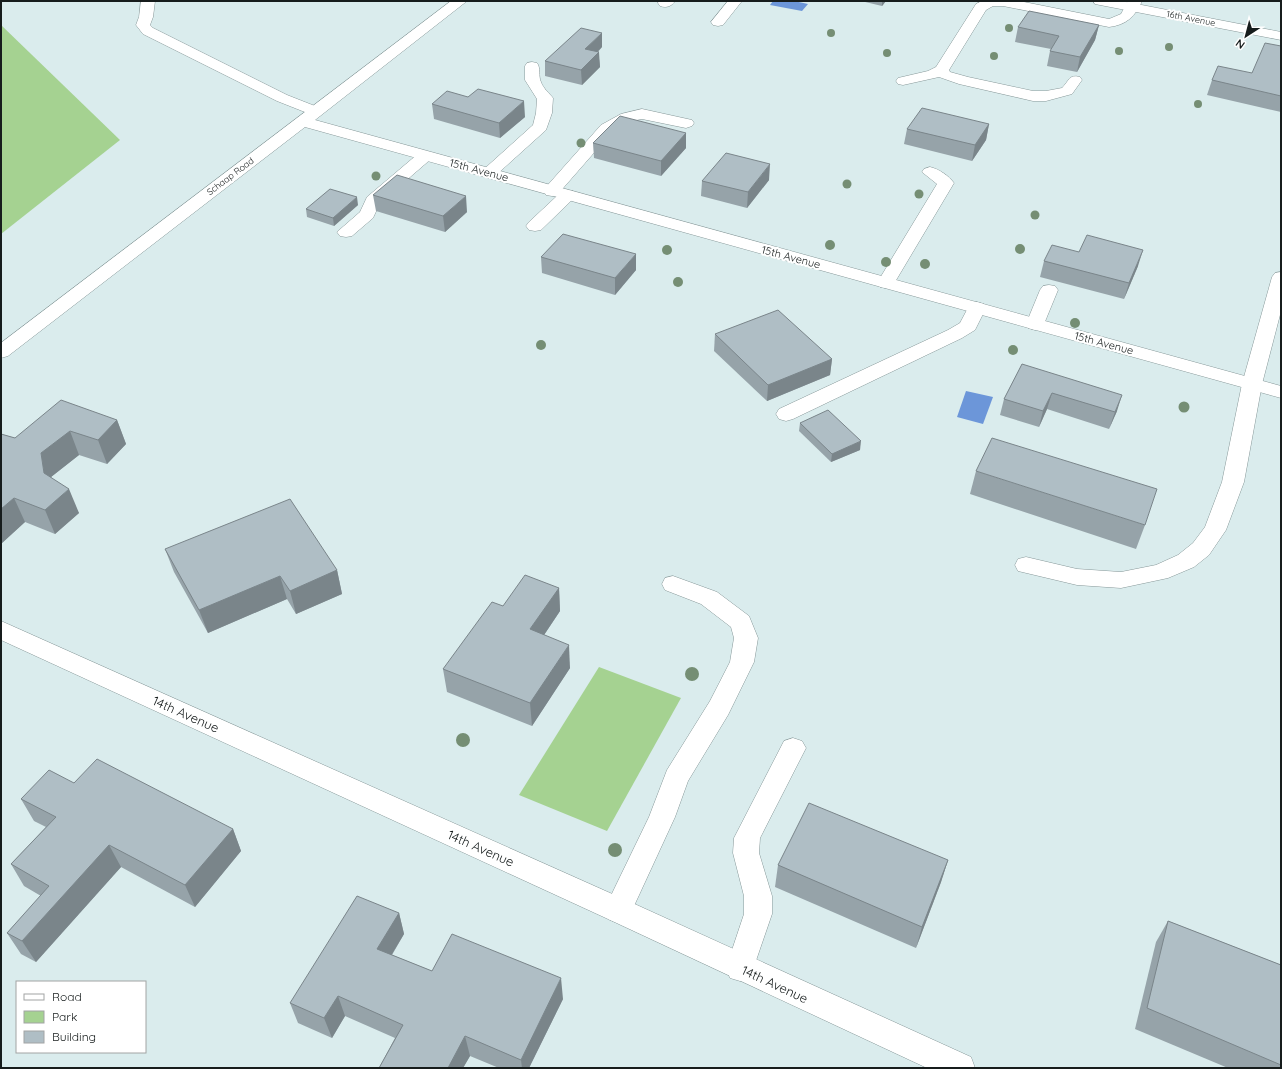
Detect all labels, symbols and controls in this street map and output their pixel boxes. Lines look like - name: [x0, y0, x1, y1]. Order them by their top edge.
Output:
- street label: 16th Avenue: [1166, 8, 1216, 28]
- north arrow: [1226, 16, 1266, 56]
- text: N: [1233, 36, 1248, 52]
- street label: Schaap Road: [204, 155, 256, 197]
- street label: 15th Avenue: [448, 155, 510, 185]
- street label: 15th Avenue: [760, 242, 822, 272]
- street label: 15th Avenue: [1073, 328, 1135, 358]
- street label: 14th Avenue: [150, 692, 222, 736]
- street label: 14th Avenue: [445, 826, 517, 870]
- street label: 14th Avenue: [739, 962, 811, 1006]
- legend: [16, 981, 146, 1053]
- text: Road: [52, 989, 82, 1004]
- text: Park: [52, 1009, 77, 1024]
- text: Building: [52, 1029, 96, 1044]

